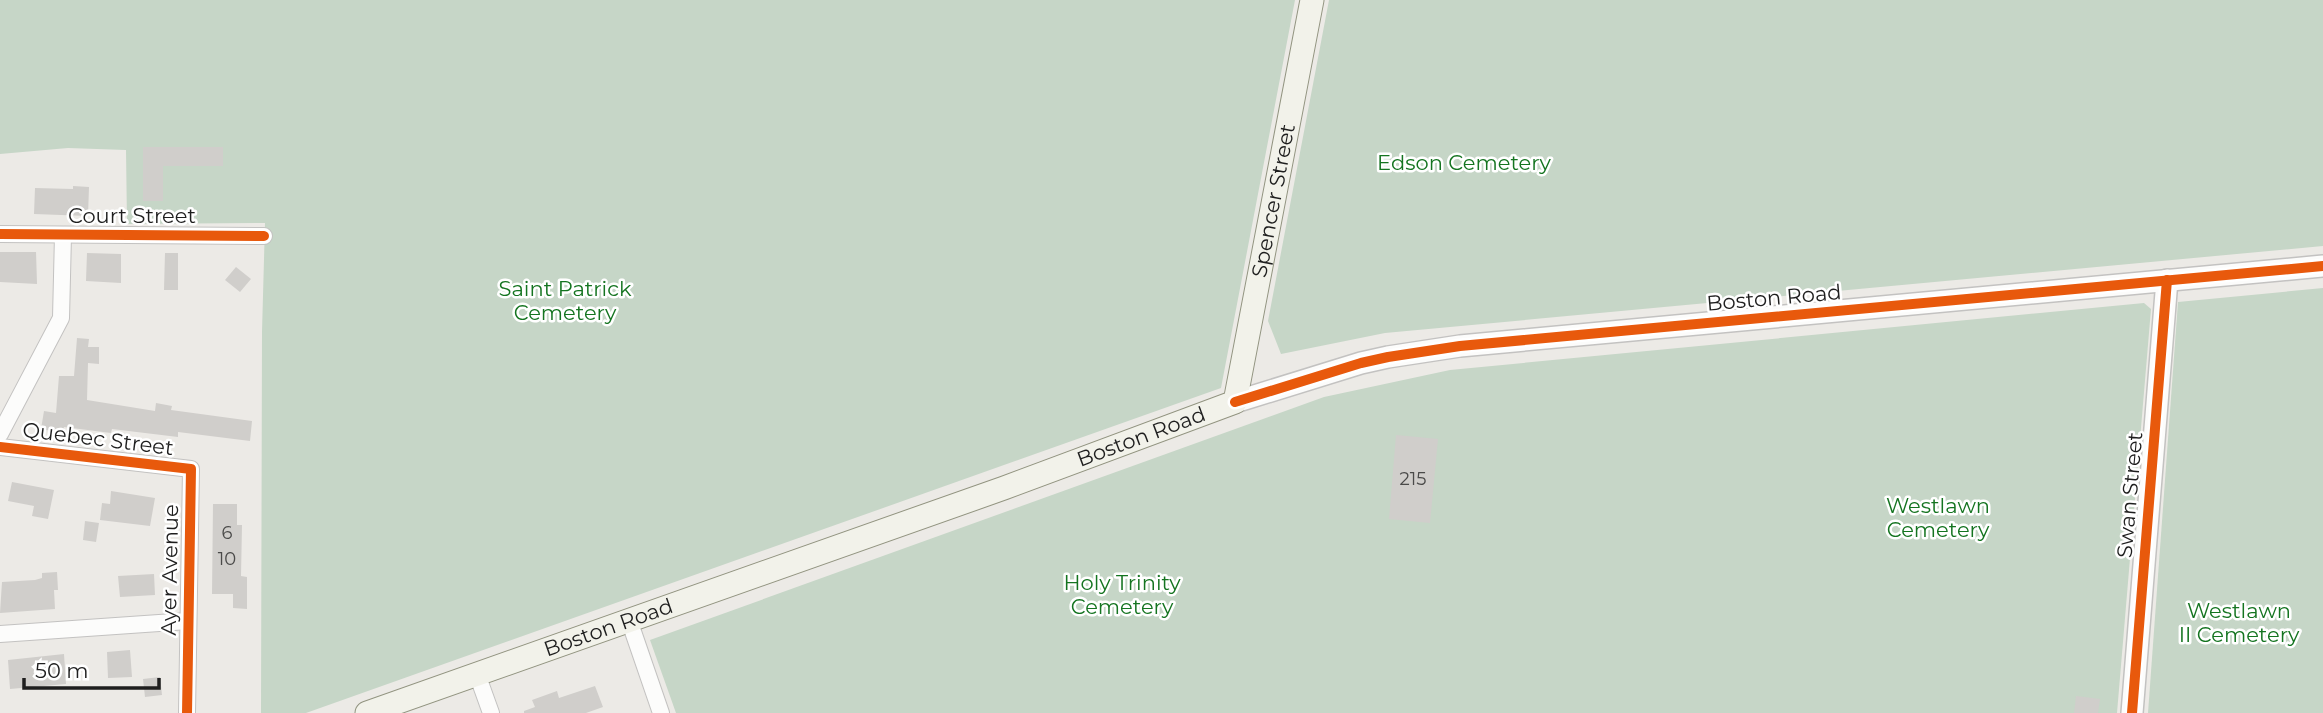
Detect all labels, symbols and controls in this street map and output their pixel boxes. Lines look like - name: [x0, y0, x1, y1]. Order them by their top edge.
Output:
- street label: Spencer Street: [1246, 122, 1300, 280]
- park label: Edson Cemetery: [1377, 150, 1552, 175]
- street label: Court Street: [68, 203, 196, 228]
- park label: Saint Patrick Cemetery: [499, 276, 632, 325]
- street label: Boston Road: [1706, 279, 1842, 316]
- street label: Boston Road: [1073, 401, 1209, 472]
- street label: Quebec Street: [21, 417, 175, 460]
- street label: Swan Street: [2112, 431, 2147, 559]
- house number: 215: [1400, 468, 1426, 490]
- park label: Westlawn Cemetery: [1886, 493, 1990, 542]
- street label: Ayer Avenue: [156, 504, 183, 636]
- house number: 6: [222, 522, 233, 544]
- house number: 10: [218, 548, 236, 570]
- park label: Holy Trinity Cemetery: [1063, 570, 1181, 619]
- street label: Boston Road: [540, 593, 676, 662]
- park label: Westlawn II Cemetery: [2179, 598, 2300, 647]
- scale bar: [24, 646, 159, 690]
- text: 50 m: [35, 658, 89, 683]

